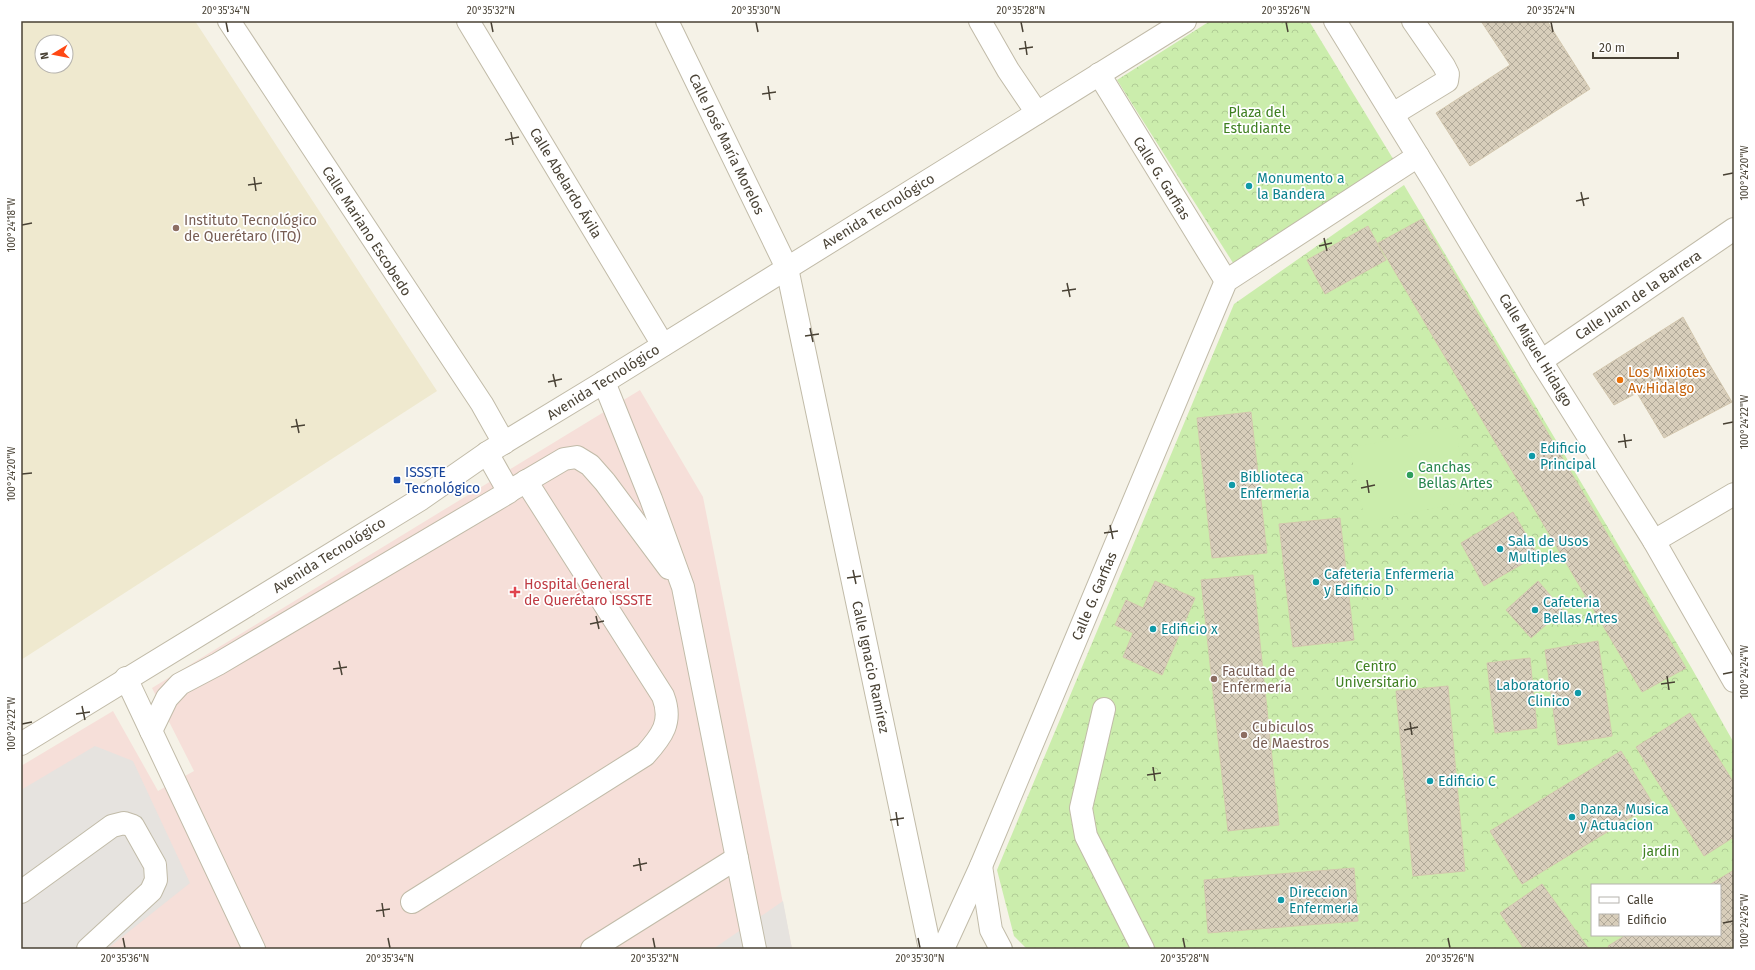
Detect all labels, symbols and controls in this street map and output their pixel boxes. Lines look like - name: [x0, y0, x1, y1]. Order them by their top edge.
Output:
- text: 20°35'34"N: [202, 5, 250, 17]
- text: 20°35'32"N: [467, 5, 515, 17]
- text: 20°35'30"N: [732, 5, 780, 17]
- text: 20°35'28"N: [997, 5, 1045, 17]
- text: 20°35'26"N: [1262, 5, 1310, 17]
- text: 20°35'24"N: [1527, 5, 1575, 17]
- north arrow: [34, 34, 74, 74]
- scale bar: [1593, 34, 1678, 60]
- text: 20 m: [1599, 41, 1625, 55]
- text: N: [38, 51, 52, 60]
- street label: Calle José María Morelos: [685, 71, 768, 218]
- park label: Plaza del Estudiante: [1223, 104, 1291, 137]
- street label: Calle Abelardo Ávila: [526, 124, 606, 242]
- street label: Calle G. Garfias: [1129, 134, 1194, 223]
- text: 100°24'20"W: [1739, 145, 1751, 201]
- street label: Calle Mariano Escobedo: [318, 163, 415, 299]
- street label: Avenida Tecnológico: [819, 170, 938, 253]
- place label: Monumento a la Bandera: [1257, 170, 1345, 203]
- marker: Monumento a la Bandera: [1244, 181, 1254, 191]
- text: 100°24'18"W: [6, 197, 18, 252]
- place label: Instituto Tecnológico de Querétaro (ITQ): [184, 212, 317, 245]
- marker: Instituto Tecnológico de Querétaro (ITQ): [171, 223, 181, 233]
- street label: Calle Juan de la Barrera: [1572, 247, 1705, 344]
- street label: Calle Miguel Hidalgo: [1495, 291, 1576, 410]
- street label: Avenida Tecnológico: [544, 341, 663, 424]
- place label: Los Mixiotes Av.Hidalgo: [1628, 364, 1706, 397]
- marker: Los Mixiotes Av.Hidalgo: [1615, 375, 1625, 385]
- text: 100°24'22"W: [1739, 394, 1751, 449]
- place label: Edificio Principal: [1540, 440, 1596, 473]
- text: 100°24'20"W: [6, 446, 18, 502]
- marker: Edificio Principal: [1527, 451, 1537, 461]
- place label: Canchas Bellas Artes: [1418, 459, 1493, 492]
- place label: ISSSTE Tecnológico: [405, 464, 480, 497]
- place label: Biblioteca Enfermeria: [1240, 469, 1310, 502]
- marker: Canchas Bellas Artes: [1405, 470, 1415, 480]
- marker: ISSSTE Tecnológico: [392, 475, 402, 485]
- marker: Biblioteca Enfermeria: [1227, 480, 1237, 490]
- street label: Avenida Tecnológico: [270, 514, 389, 597]
- place label: Sala de Usos Multiples: [1508, 533, 1589, 566]
- marker: Sala de Usos Multiples: [1495, 544, 1505, 554]
- street label: Calle G. Garfias: [1068, 549, 1121, 643]
- place label: Cafeteria Enfermeria y Edificio D: [1324, 566, 1454, 599]
- place label: Hospital General de Querétaro ISSSTE: [524, 576, 652, 609]
- marker: Cafeteria Enfermeria y Edificio D: [1311, 577, 1321, 587]
- marker: Hospital General de Querétaro ISSSTE: [509, 586, 521, 598]
- place label: Cafeteria Bellas Artes: [1543, 594, 1618, 627]
- street label: Calle Ignacio Ramírez: [848, 599, 893, 735]
- marker: Cafeteria Bellas Artes: [1530, 605, 1540, 615]
- place label: Edificio x: [1161, 621, 1218, 638]
- marker: Edificio x: [1148, 624, 1158, 634]
- text: 100°24'24"W: [1739, 644, 1751, 699]
- park label: Centro Universitario: [1335, 658, 1417, 691]
- place label: Facultad de Enfermería: [1222, 663, 1295, 696]
- marker: Facultad de Enfermería: [1209, 674, 1219, 684]
- place label: Laboratorio Clinico: [1496, 677, 1570, 710]
- marker: Laboratorio Clinico: [1573, 688, 1583, 698]
- text: 100°24'22"W: [6, 696, 18, 751]
- place label: Cubiculos de Maestros: [1252, 719, 1330, 752]
- marker: Cubiculos de Maestros: [1239, 730, 1249, 740]
- place label: Edificio C: [1438, 773, 1496, 790]
- marker: Edificio C: [1425, 776, 1435, 786]
- place label: Danza, Musica y Actuacion: [1580, 801, 1669, 834]
- marker: Danza, Musica y Actuacion: [1567, 812, 1577, 822]
- park label: jardin: [1641, 843, 1680, 860]
- place label: Direccion Enfermeria: [1289, 884, 1359, 917]
- legend: [1591, 884, 1721, 936]
- text: Calle: [1627, 893, 1654, 907]
- text: 100°24'26"W: [1739, 893, 1751, 948]
- marker: Direccion Enfermeria: [1276, 895, 1286, 905]
- text: Edificio: [1627, 913, 1667, 927]
- text: 20°35'36"N: [101, 953, 149, 965]
- text: 20°35'34"N: [366, 953, 414, 965]
- text: 20°35'32"N: [631, 953, 679, 965]
- text: 20°35'30"N: [896, 953, 944, 965]
- text: 20°35'28"N: [1161, 953, 1209, 965]
- text: 20°35'26"N: [1426, 953, 1474, 965]

